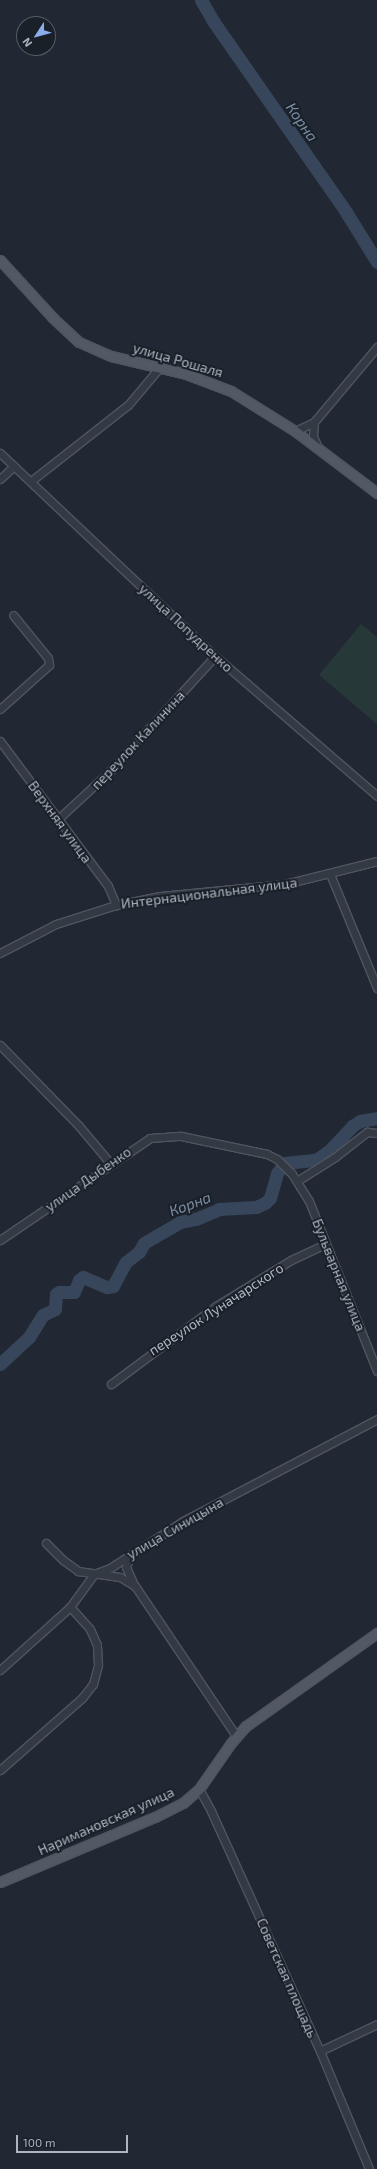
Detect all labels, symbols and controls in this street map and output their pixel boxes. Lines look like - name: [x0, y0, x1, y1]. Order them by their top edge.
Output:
- north arrow: [16, 16, 56, 56]
- text: N: [19, 36, 34, 50]
- water label: Корна: [282, 99, 322, 145]
- street label: улица Рошаля: [131, 339, 225, 381]
- street label: улица Попудренко: [136, 580, 236, 676]
- street label: переулок Калинина: [88, 687, 188, 793]
- street label: Верхняя улица: [25, 778, 95, 866]
- street label: Интернациональная улица: [120, 874, 298, 912]
- street label: улица Дыбенко: [42, 1143, 134, 1215]
- water label: Корна: [167, 1188, 213, 1220]
- street label: Бульварная улица: [309, 1216, 369, 1334]
- street label: переулок Луначарского: [146, 1259, 286, 1359]
- street label: улица Синицына: [124, 1493, 226, 1563]
- street label: Наримановская улица: [35, 1783, 177, 1859]
- street label: Советская площадь: [253, 1916, 321, 2040]
- scale bar: [18, 2127, 130, 2153]
- text: 100 m: [23, 2135, 55, 2149]

